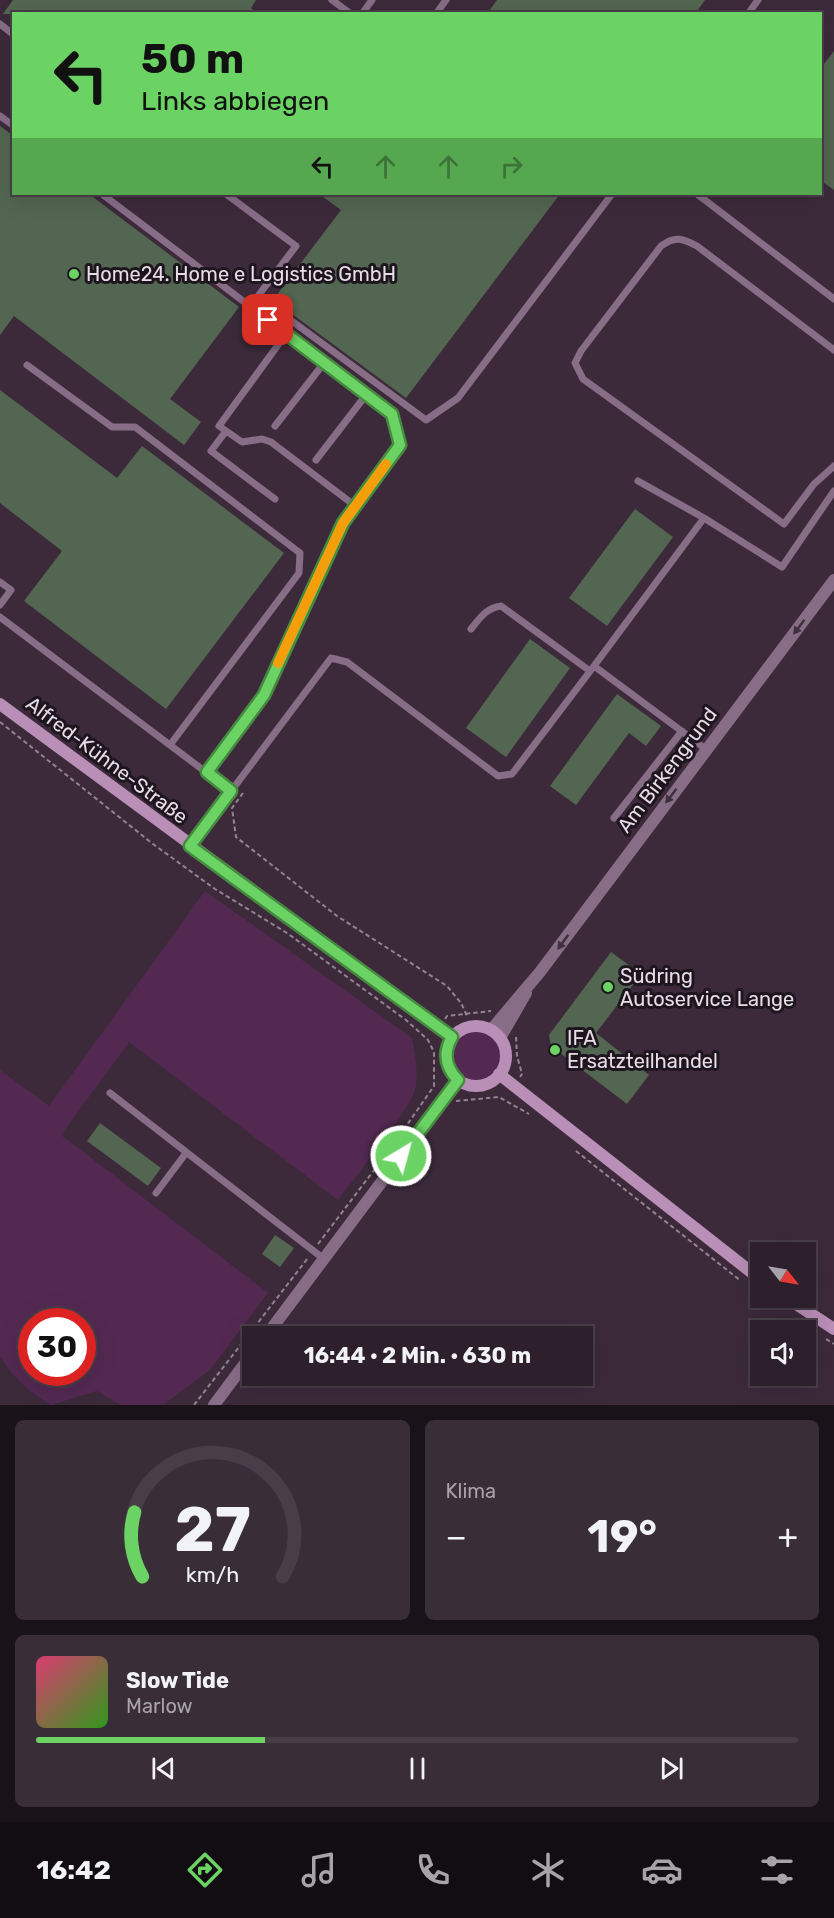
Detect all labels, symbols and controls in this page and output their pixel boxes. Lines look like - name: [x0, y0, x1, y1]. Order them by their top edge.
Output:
- text: 50 m: [141, 34, 244, 84]
- icon: left: [42, 36, 120, 114]
- text: Links abbiegen: [141, 85, 329, 117]
- icon: left: [306, 150, 339, 183]
- icon: ahead: [369, 150, 402, 183]
- icon: ahead: [432, 150, 465, 183]
- icon: right: [495, 150, 528, 183]
- place label: Home24. Home e Logistics GmbH: [86, 262, 396, 286]
- marker: Home24. Home e Logistics GmbH: [67, 267, 81, 281]
- pin: [242, 294, 293, 345]
- icon: arrive: [251, 303, 284, 336]
- one-way arrow: [793, 619, 805, 635]
- street label: Alfred-Kühne-Straße: [21, 691, 193, 829]
- street label: Am Birkengrund: [612, 703, 722, 837]
- one-way arrow: [666, 789, 678, 804]
- one-way arrow: [557, 934, 569, 949]
- place label: Südring Autoservice Lange: [620, 964, 794, 1011]
- marker: Südring Autoservice Lange: [601, 980, 615, 994]
- place label: IFA Ersatzteilhandel: [567, 1026, 718, 1073]
- marker: IFA Ersatzteilhandel: [548, 1043, 562, 1057]
- position arrow: [369, 1124, 433, 1188]
- north arrow: [750, 1242, 816, 1308]
- map controls: [750, 1242, 816, 1386]
- speed limit sign: 30: [18, 1308, 96, 1386]
- button: sound: [750, 1320, 816, 1386]
- text: 16:44 · 2 Min. · 630 m: [304, 1342, 531, 1369]
- text: Klima: [446, 1479, 496, 1503]
- text: 27: [174, 1493, 250, 1567]
- text: 19°: [587, 1510, 657, 1563]
- text: −: [446, 1517, 467, 1556]
- text: +: [777, 1517, 798, 1556]
- text: km/h: [185, 1562, 239, 1587]
- text: Slow Tide: [126, 1667, 229, 1694]
- text: Marlow: [126, 1694, 193, 1718]
- icon: previous: [147, 1752, 180, 1785]
- icon: pause: [401, 1752, 434, 1785]
- icon: next: [655, 1752, 688, 1785]
- icon: directions: [184, 1849, 226, 1891]
- icon: music: [298, 1849, 340, 1891]
- icon: phone: [412, 1849, 454, 1891]
- icon: climate: [527, 1849, 569, 1891]
- icon: car: [641, 1849, 683, 1891]
- icon: filters: [756, 1849, 798, 1891]
- text: 16:42: [36, 1854, 111, 1886]

